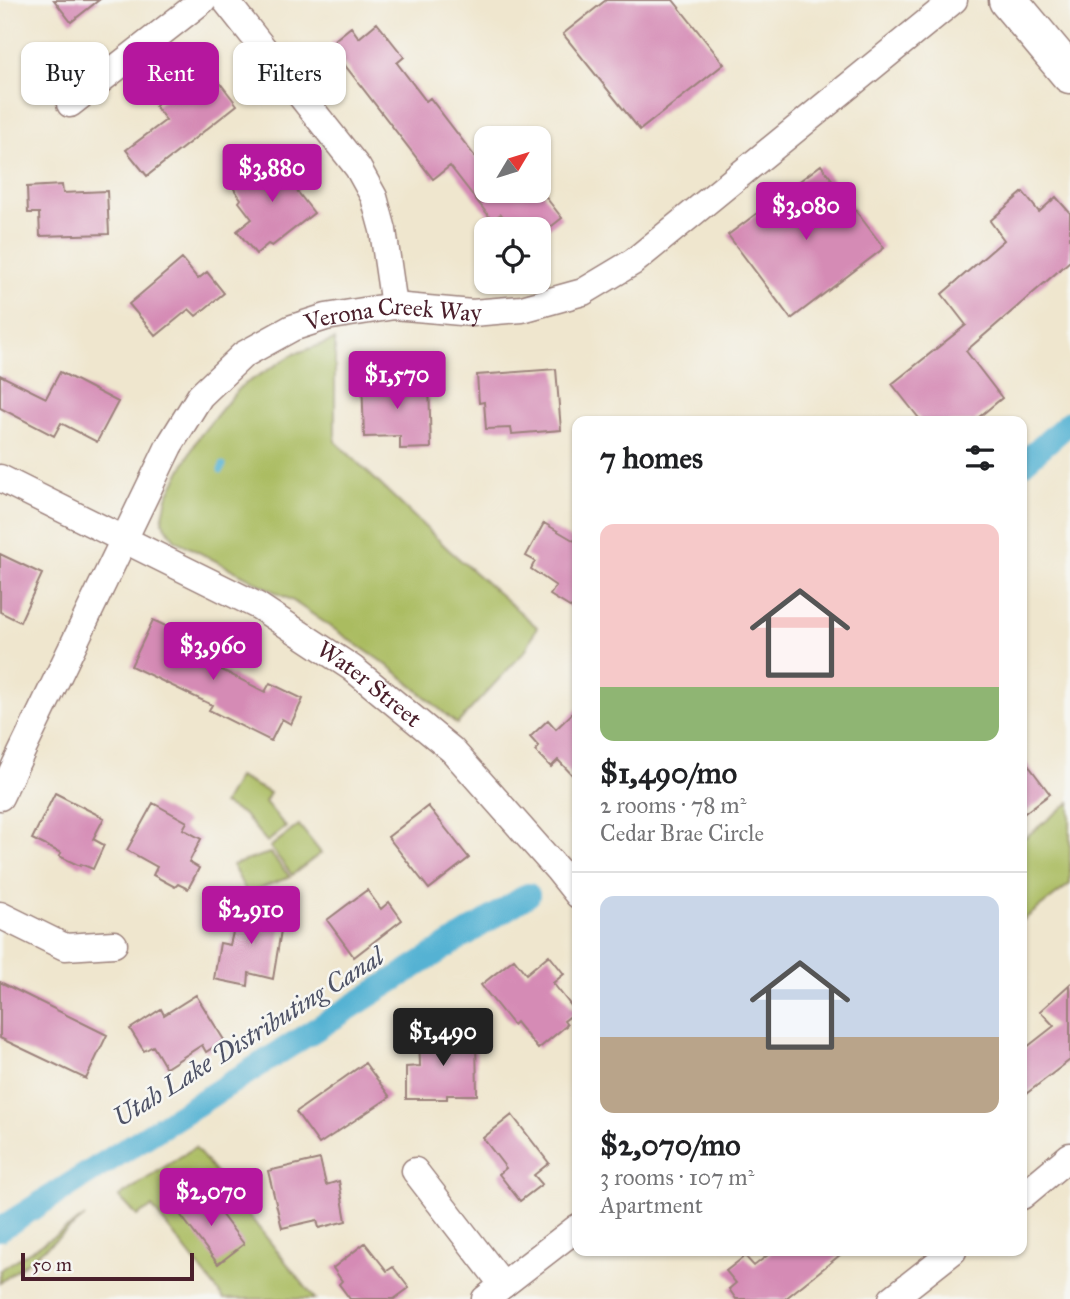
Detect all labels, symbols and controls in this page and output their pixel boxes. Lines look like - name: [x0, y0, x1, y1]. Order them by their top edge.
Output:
- chip: Buy: [21, 42, 109, 105]
- chip: Rent: [123, 42, 219, 105]
- chip: Filters: [233, 42, 346, 105]
- north arrow: [474, 126, 551, 203]
- map controls: [474, 126, 551, 294]
- pin: $3,880: [215, 144, 329, 204]
- text: $3,880: [239, 153, 305, 181]
- pin: $3,080: [749, 182, 863, 242]
- text: $3,080: [772, 191, 840, 219]
- button: locate: [474, 217, 551, 294]
- street label: Verona Creek Way: [300, 291, 484, 338]
- pin: $1,570: [340, 352, 454, 411]
- text: $1,570: [365, 360, 429, 388]
- icon: filters: [961, 439, 999, 477]
- text: 7 homes: [600, 440, 703, 476]
- icon: home: [737, 570, 863, 696]
- pin: $3,960: [156, 622, 270, 682]
- text: $3,960: [180, 631, 246, 659]
- street label: Water Street: [311, 634, 428, 734]
- text: $1,490/mo: [600, 755, 737, 791]
- text: 2 rooms · 78 m²: [600, 791, 746, 819]
- text: Cedar Brae Circle: [600, 819, 764, 847]
- pin: $2,910: [194, 886, 308, 946]
- text: $2,910: [218, 895, 284, 923]
- water label: Utah Lake Distributing Canal: [107, 939, 391, 1134]
- icon: home: [737, 942, 863, 1068]
- pin: $1,490: [386, 1009, 500, 1068]
- text: $1,490: [409, 1017, 477, 1045]
- text: $2,070/mo: [600, 1127, 741, 1163]
- text: 3 rooms · 107 m²: [600, 1163, 754, 1191]
- pin: $2,070: [154, 1168, 268, 1228]
- text: $2,070: [176, 1177, 246, 1205]
- text: Apartment: [600, 1191, 703, 1219]
- scale bar: [21, 1250, 194, 1282]
- text: 50 m: [32, 1253, 72, 1276]

